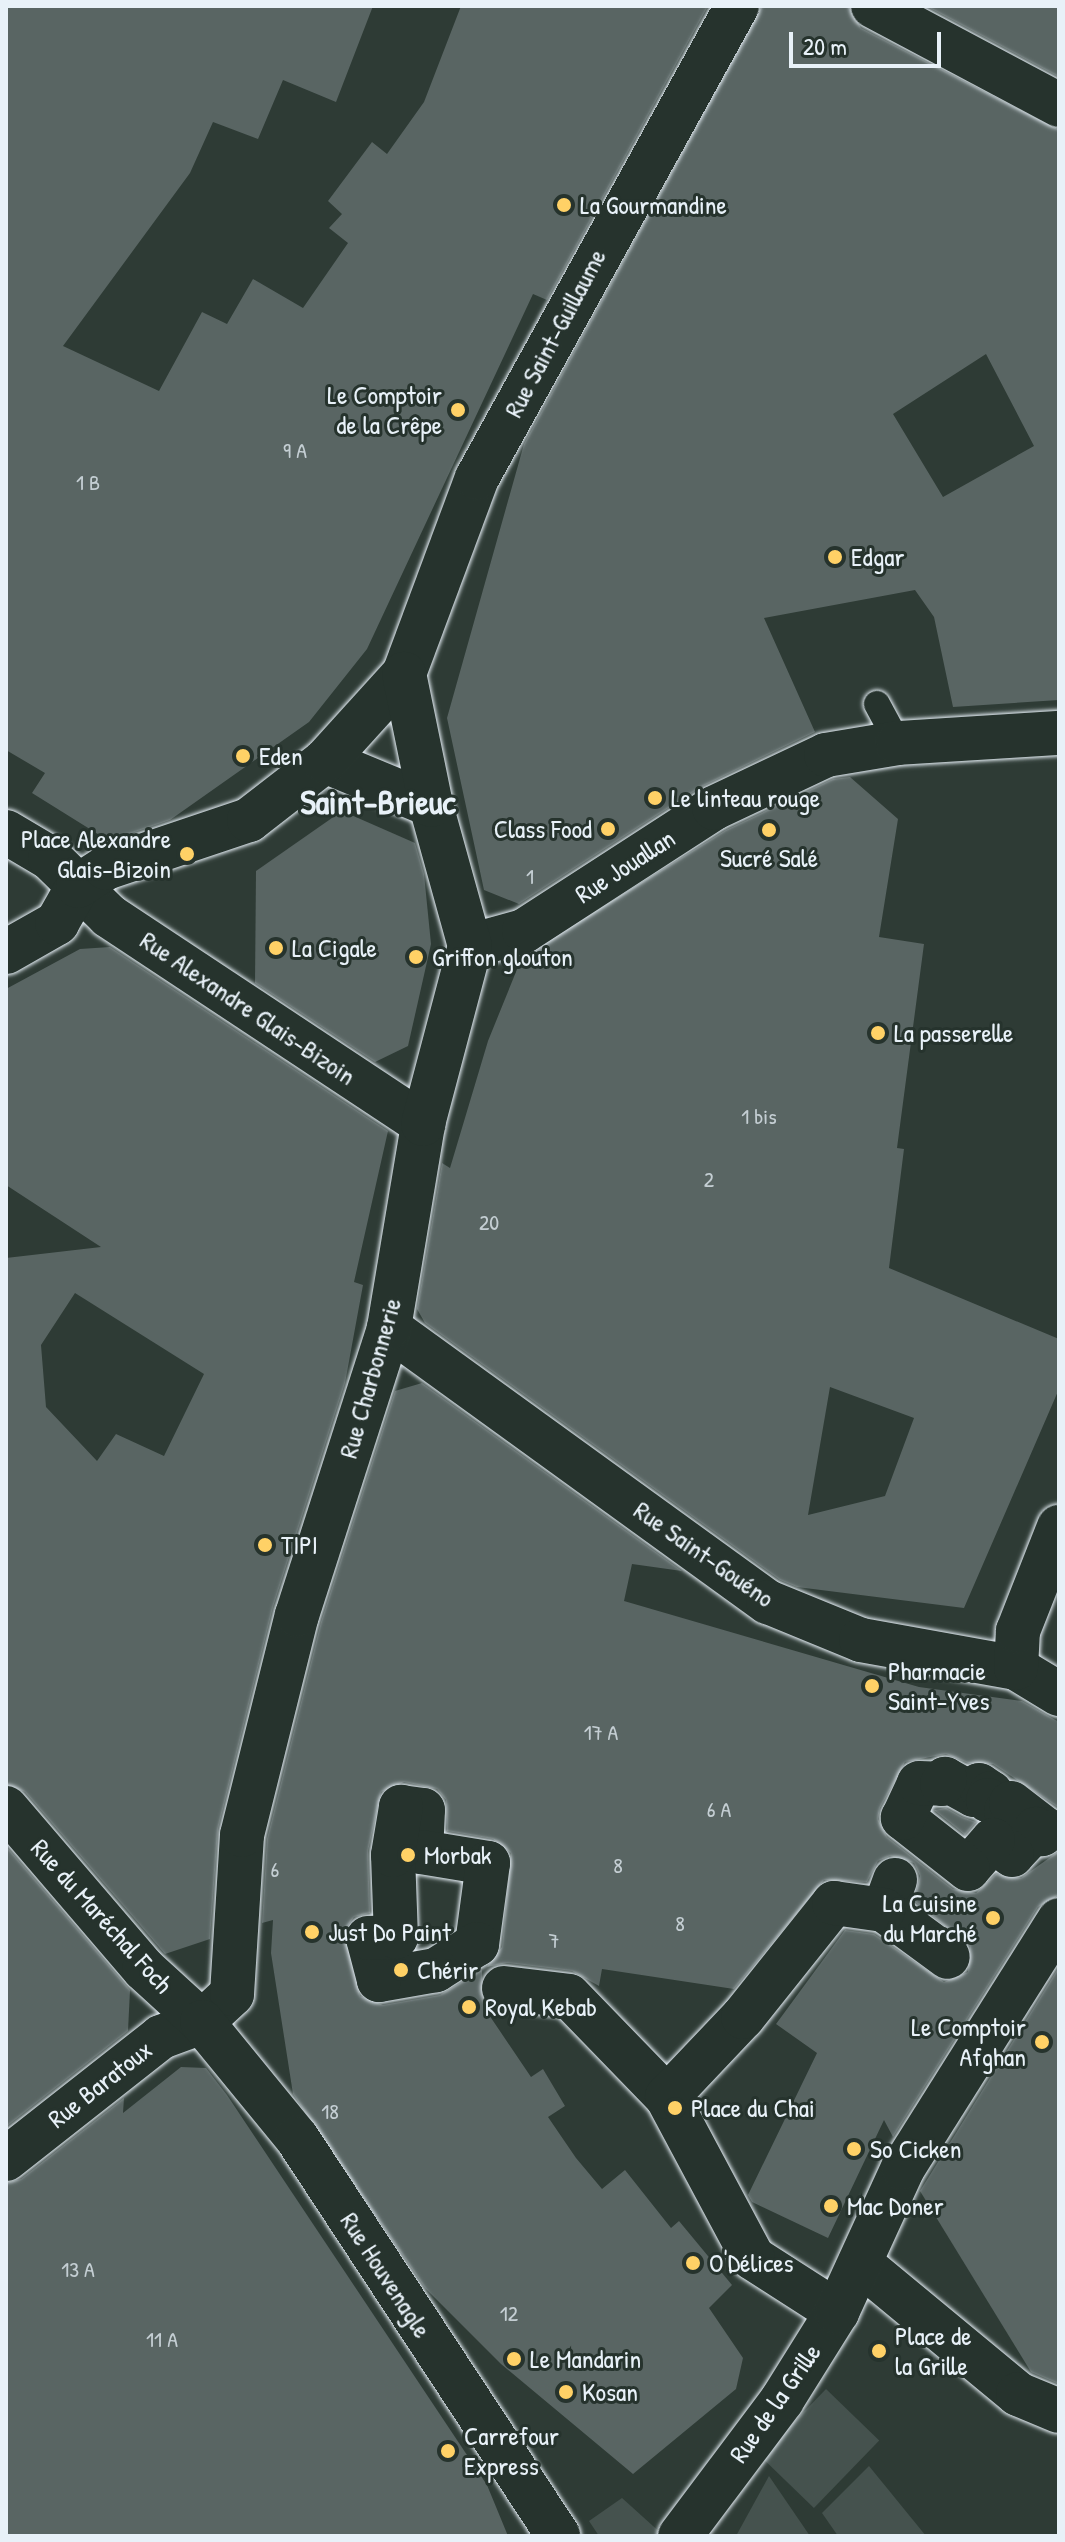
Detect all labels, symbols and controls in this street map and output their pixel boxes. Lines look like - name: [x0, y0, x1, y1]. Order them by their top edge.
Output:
- scale bar: [793, 16, 945, 66]
- text: 20 m: [803, 30, 847, 62]
- place label: La Gourmandine: [580, 189, 727, 221]
- marker: La Gourmandine: [555, 196, 573, 214]
- street label: Rue Saint-Guillaume: [498, 243, 612, 423]
- place label: Le Comptoir de la Crêpe: [327, 379, 442, 440]
- marker: Le Comptoir de la Crêpe: [449, 401, 467, 419]
- house number: 9 A: [283, 438, 307, 464]
- house number: 1 B: [76, 470, 100, 496]
- place label: Edgar: [851, 541, 904, 573]
- marker: Edgar: [826, 548, 844, 566]
- place label: Eden: [259, 740, 303, 772]
- marker: Eden: [234, 747, 252, 765]
- place label: Le linteau rouge: [671, 782, 820, 814]
- district label: Saint-Brieuc: [300, 783, 456, 823]
- marker: Le linteau rouge: [646, 789, 664, 807]
- place label: Class Food: [494, 813, 592, 845]
- marker: Class Food: [599, 820, 617, 838]
- marker: Sucré Salé: [760, 821, 778, 839]
- street label: Rue Jouallan: [569, 822, 681, 910]
- place label: Place Alexandre Glais-Bizoin: [21, 823, 171, 884]
- place label: Sucré Salé: [720, 842, 818, 874]
- marker: Place Alexandre Glais-Bizoin: [178, 845, 196, 863]
- house number: 1: [526, 864, 534, 890]
- street label: Rue Alexandre Glais-Bizoin: [135, 924, 361, 1092]
- place label: La Cigale: [292, 932, 377, 964]
- marker: La Cigale: [267, 939, 285, 957]
- place label: Griffon glouton: [432, 941, 573, 973]
- marker: Griffon glouton: [407, 948, 425, 966]
- place label: La passerelle: [894, 1017, 1013, 1049]
- marker: La passerelle: [869, 1024, 887, 1042]
- house number: 1 bis: [741, 1104, 777, 1130]
- house number: 2: [704, 1167, 714, 1193]
- house number: 20: [479, 1210, 499, 1236]
- street label: Rue Charbonnerie: [332, 1294, 408, 1462]
- street label: Rue Saint-Gouéno: [628, 1494, 780, 1614]
- place label: TIPI: [281, 1529, 318, 1561]
- marker: TIPI: [256, 1536, 274, 1554]
- place label: Pharmacie Saint-Yves: [888, 1655, 989, 1716]
- marker: Pharmacie Saint-Yves: [863, 1677, 881, 1695]
- house number: 17 A: [584, 1720, 618, 1746]
- house number: 6 A: [707, 1797, 731, 1823]
- street label: Rue du Maréchal Foch: [25, 1833, 179, 1999]
- place label: Morbak: [424, 1839, 492, 1871]
- marker: Morbak: [399, 1846, 417, 1864]
- house number: 8: [613, 1853, 623, 1879]
- house number: 6: [271, 1857, 279, 1883]
- place label: La Cuisine du Marché: [883, 1887, 977, 1948]
- marker: La Cuisine du Marché: [984, 1909, 1002, 1927]
- house number: 8: [675, 1911, 685, 1937]
- place label: Just Do Paint: [328, 1916, 451, 1948]
- marker: Just Do Paint: [303, 1923, 321, 1941]
- house number: 7: [549, 1928, 559, 1954]
- place label: Chérir: [417, 1954, 478, 1986]
- marker: Chérir: [392, 1961, 410, 1979]
- place label: Royal Kebab: [485, 1991, 597, 2023]
- marker: Royal Kebab: [460, 1998, 478, 2016]
- place label: Le Comptoir Afghan: [911, 2011, 1026, 2072]
- marker: Le Comptoir Afghan: [1033, 2033, 1051, 2051]
- street label: Rue Baratoux: [42, 2034, 158, 2134]
- place label: Place du Chai: [691, 2092, 815, 2124]
- house number: 18: [321, 2099, 339, 2125]
- marker: Place du Chai: [666, 2099, 684, 2117]
- place label: So Cicken: [870, 2133, 961, 2165]
- marker: So Cicken: [845, 2140, 863, 2158]
- place label: Mac Doner: [847, 2190, 944, 2222]
- marker: Mac Doner: [822, 2197, 840, 2215]
- street label: Rue Houvenagle: [334, 2206, 438, 2344]
- place label: O'Délices: [709, 2247, 794, 2279]
- marker: O'Délices: [684, 2254, 702, 2272]
- house number: 13 A: [61, 2257, 95, 2283]
- house number: 12: [500, 2301, 518, 2327]
- place label: Place de la Grille: [895, 2320, 972, 2382]
- house number: 11 A: [146, 2327, 178, 2353]
- street label: Rue de la Grille: [723, 2338, 827, 2468]
- marker: Place de la Grille: [870, 2342, 888, 2360]
- place label: Le Mandarin: [530, 2343, 641, 2375]
- marker: Le Mandarin: [505, 2350, 523, 2368]
- place label: Kosan: [582, 2376, 638, 2408]
- marker: Kosan: [557, 2383, 575, 2401]
- place label: Carrefour Express: [464, 2420, 559, 2482]
- marker: Carrefour Express: [439, 2442, 457, 2460]

